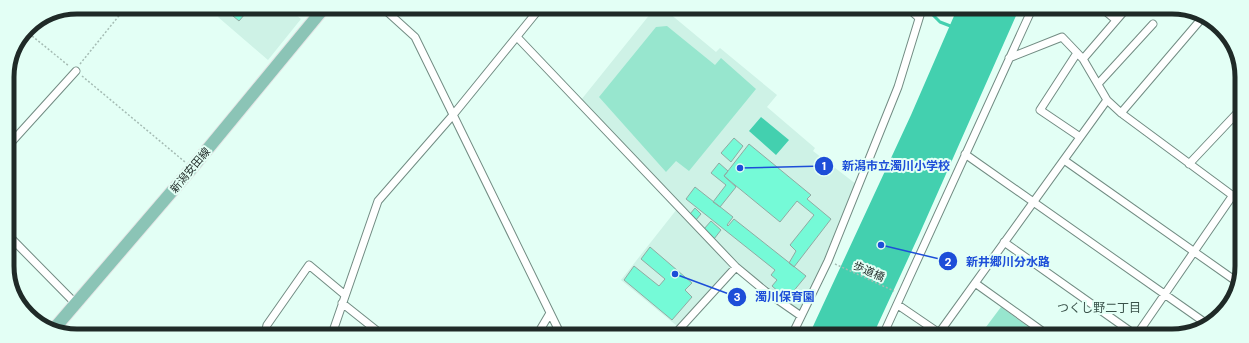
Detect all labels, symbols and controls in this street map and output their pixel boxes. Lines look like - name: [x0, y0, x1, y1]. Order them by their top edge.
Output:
- street label: 新潟安田線: [167, 144, 213, 196]
- callout: 新潟市立濁川小学校: [814, 154, 958, 178]
- text: 1: [822, 158, 826, 174]
- text: 新潟市立濁川小学校: [842, 158, 950, 174]
- callout: 新井郷川分水路: [938, 249, 1058, 273]
- text: 2: [945, 254, 952, 270]
- text: 新井郷川分水路: [966, 254, 1050, 270]
- street label: 歩道橋: [851, 258, 887, 284]
- callout: 濁川保育園: [727, 285, 823, 309]
- text: 3: [733, 289, 741, 305]
- text: 濁川保育園: [755, 289, 815, 305]
- district label: つくし野二丁目: [1057, 300, 1141, 316]

